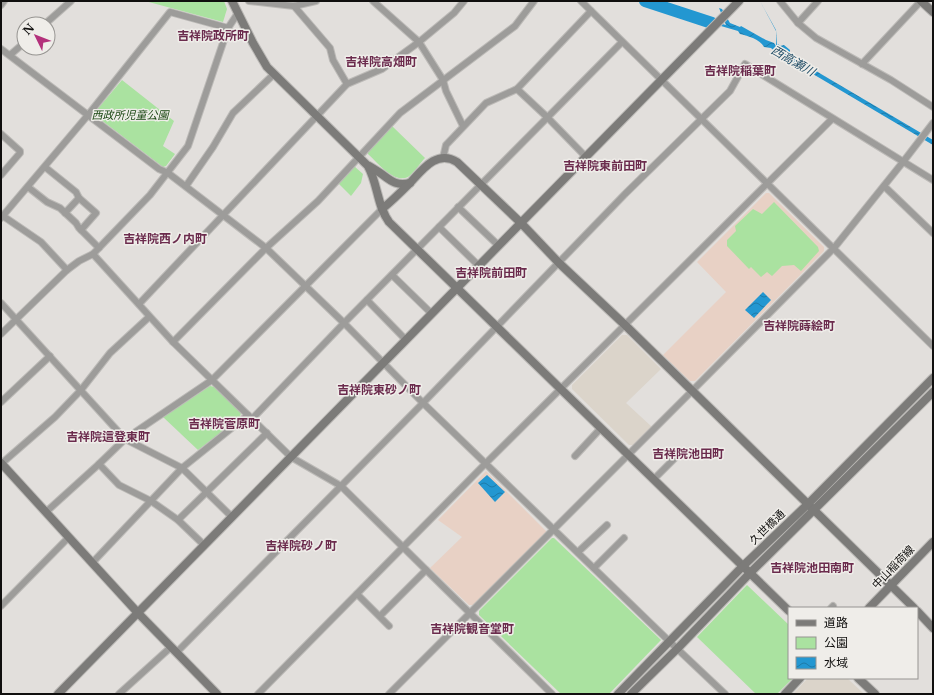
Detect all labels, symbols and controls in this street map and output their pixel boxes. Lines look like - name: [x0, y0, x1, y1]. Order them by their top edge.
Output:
- north arrow: [16, 16, 56, 56]
- text: N: [20, 20, 38, 38]
- district label: 吉祥院政所町: [177, 28, 249, 43]
- water label: 西高瀬川: [769, 42, 820, 80]
- district label: 吉祥院高畑町: [345, 54, 417, 69]
- district label: 吉祥院稲葉町: [704, 63, 776, 78]
- park label: 西政所児童公園: [92, 108, 170, 122]
- district label: 吉祥院東前田町: [563, 158, 647, 173]
- district label: 吉祥院西ノ内町: [123, 231, 207, 246]
- district label: 吉祥院前田町: [455, 265, 527, 280]
- district label: 吉祥院蒔絵町: [763, 318, 835, 333]
- district label: 吉祥院東砂ノ町: [337, 382, 421, 397]
- district label: 吉祥院菅原町: [188, 416, 260, 431]
- district label: 吉祥院這登東町: [66, 429, 150, 444]
- district label: 吉祥院池田町: [652, 446, 724, 461]
- street label: 久世橋通: [746, 507, 788, 547]
- district label: 吉祥院砂ノ町: [265, 538, 337, 553]
- street label: 中山稲荷線: [869, 542, 917, 592]
- district label: 吉祥院池田南町: [770, 560, 854, 575]
- legend: [788, 607, 918, 679]
- text: 道路: [824, 615, 848, 630]
- district label: 吉祥院観音堂町: [430, 621, 514, 636]
- text: 公園: [824, 635, 848, 650]
- text: 水域: [824, 655, 848, 670]

